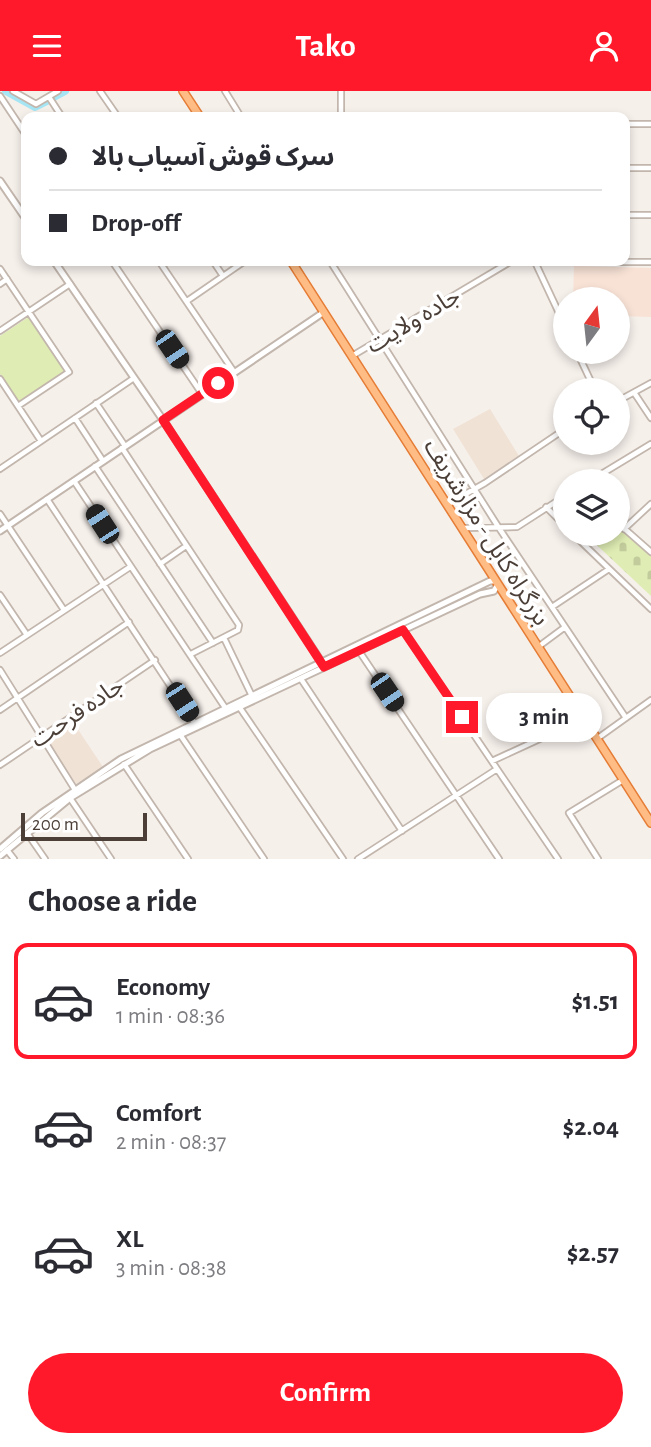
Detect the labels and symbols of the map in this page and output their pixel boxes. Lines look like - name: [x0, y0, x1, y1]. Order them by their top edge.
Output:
- street label: جاده ولایت: [363, 284, 465, 359]
- north arrow: [553, 287, 630, 364]
- car: [152, 326, 193, 372]
- route start: [202, 367, 234, 399]
- street label: بزرگراه کابل - مزارشریف: [418, 435, 554, 630]
- car: [82, 501, 123, 547]
- car: [367, 669, 408, 715]
- street label: جاده فرحت: [27, 673, 129, 753]
- car: [162, 679, 203, 725]
- callout: 3 min: [486, 693, 602, 741]
- route end: [446, 701, 478, 733]
- scale bar: [21, 810, 147, 842]

